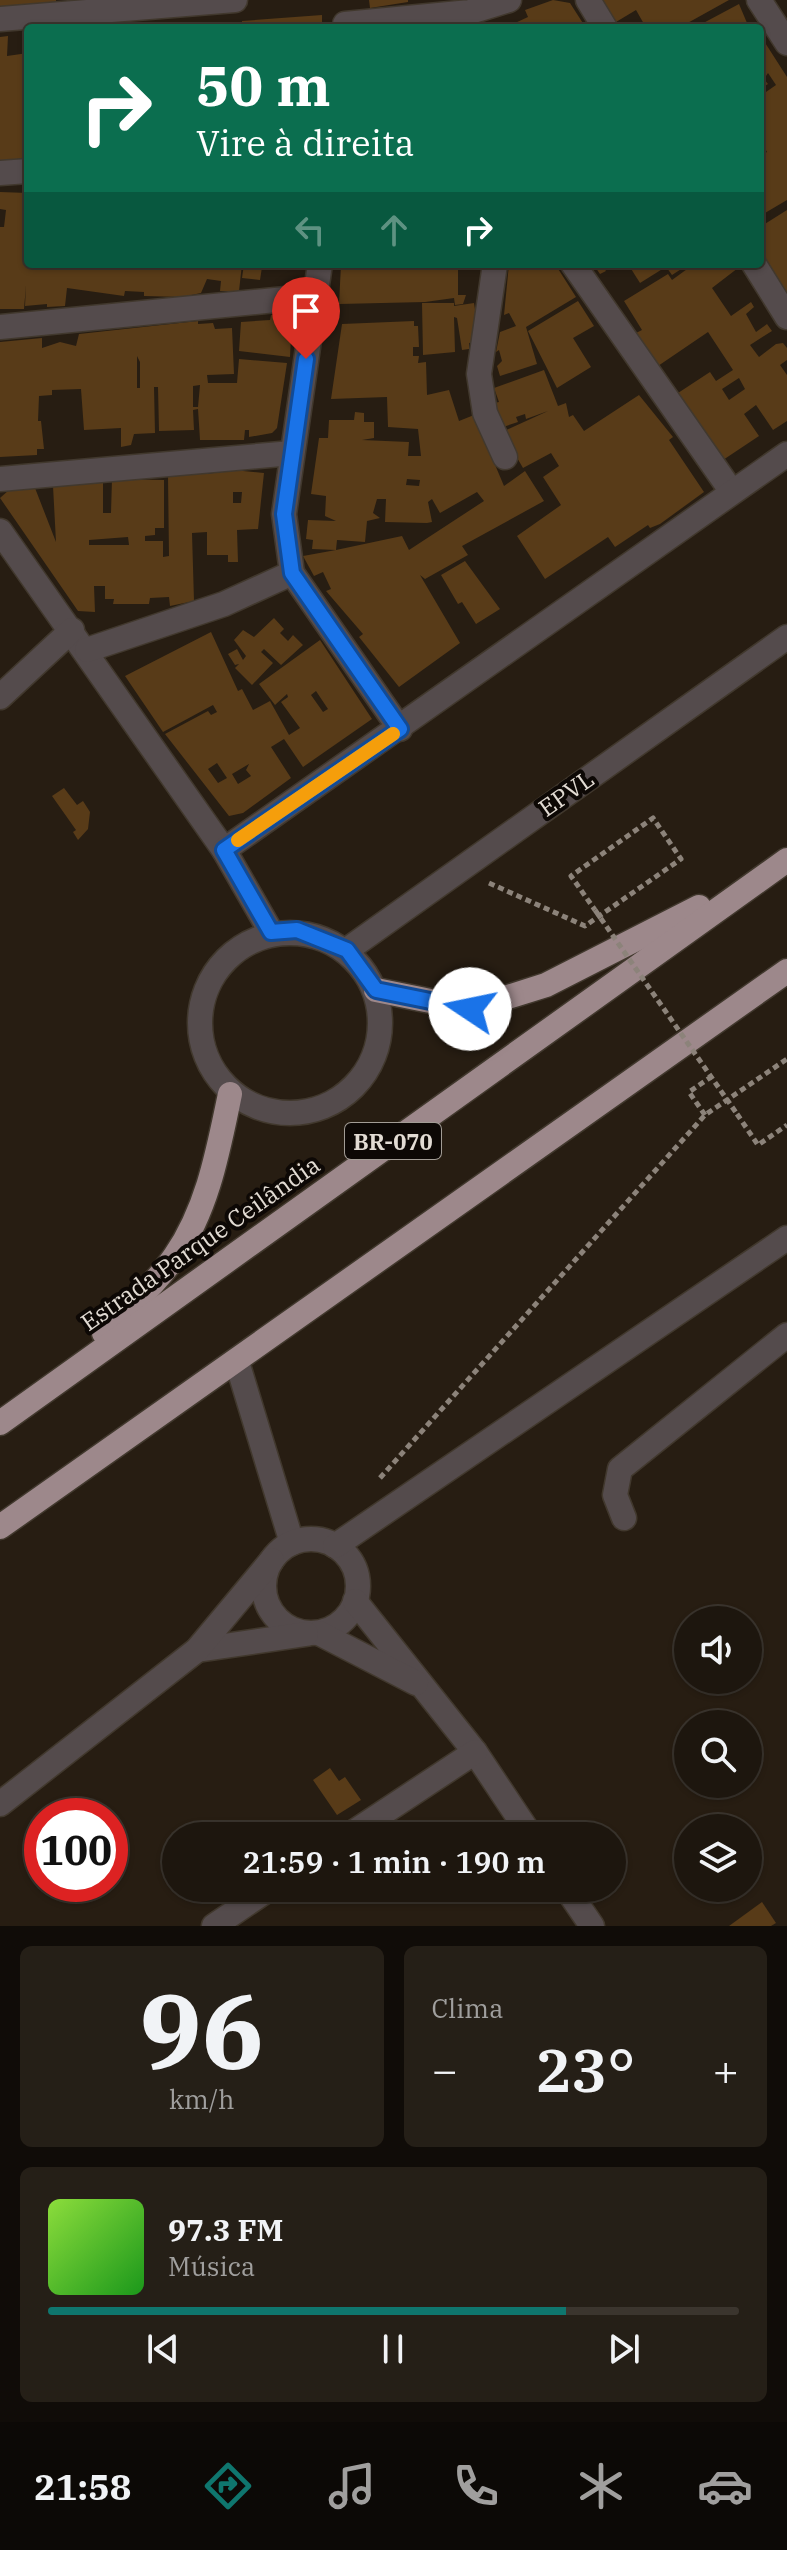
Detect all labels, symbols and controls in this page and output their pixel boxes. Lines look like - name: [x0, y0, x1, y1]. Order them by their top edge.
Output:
- text: 50 m: [196, 49, 331, 121]
- icon: right: [64, 56, 168, 160]
- text: Vire à direita: [196, 119, 414, 166]
- icon: left: [288, 208, 332, 252]
- icon: ahead: [372, 208, 416, 252]
- icon: right: [456, 208, 500, 252]
- pin: [272, 277, 340, 359]
- icon: arrive: [284, 289, 328, 333]
- street label: EPVL: [532, 763, 600, 823]
- position arrow: [428, 967, 512, 1051]
- road number: BR-070: [345, 1123, 441, 1159]
- street label: Estrada Parque Ceilândia: [74, 1148, 326, 1338]
- map controls: [674, 1606, 762, 1902]
- button: sound: [674, 1606, 762, 1694]
- button: search: [674, 1710, 762, 1798]
- speed limit sign: 100: [24, 1798, 128, 1902]
- button: layers: [674, 1814, 762, 1902]
- text: 21:59 · 1 min · 190 m: [243, 1842, 545, 1881]
- text: 96: [139, 1962, 264, 2098]
- text: Clima: [432, 1991, 503, 2025]
- text: 23°: [535, 2030, 635, 2109]
- text: −: [432, 2041, 458, 2098]
- text: +: [713, 2041, 739, 2098]
- text: km/h: [169, 2082, 235, 2116]
- text: 97.3 FM: [168, 2210, 283, 2249]
- text: Música: [168, 2249, 255, 2283]
- icon: previous: [141, 2327, 185, 2371]
- icon: pause: [371, 2327, 415, 2371]
- icon: next: [602, 2327, 646, 2371]
- icon: directions: [200, 2458, 256, 2514]
- icon: music: [324, 2458, 380, 2514]
- icon: phone: [448, 2458, 504, 2514]
- icon: climate: [573, 2458, 629, 2514]
- icon: car: [697, 2458, 753, 2514]
- text: 21:58: [34, 2463, 131, 2510]

